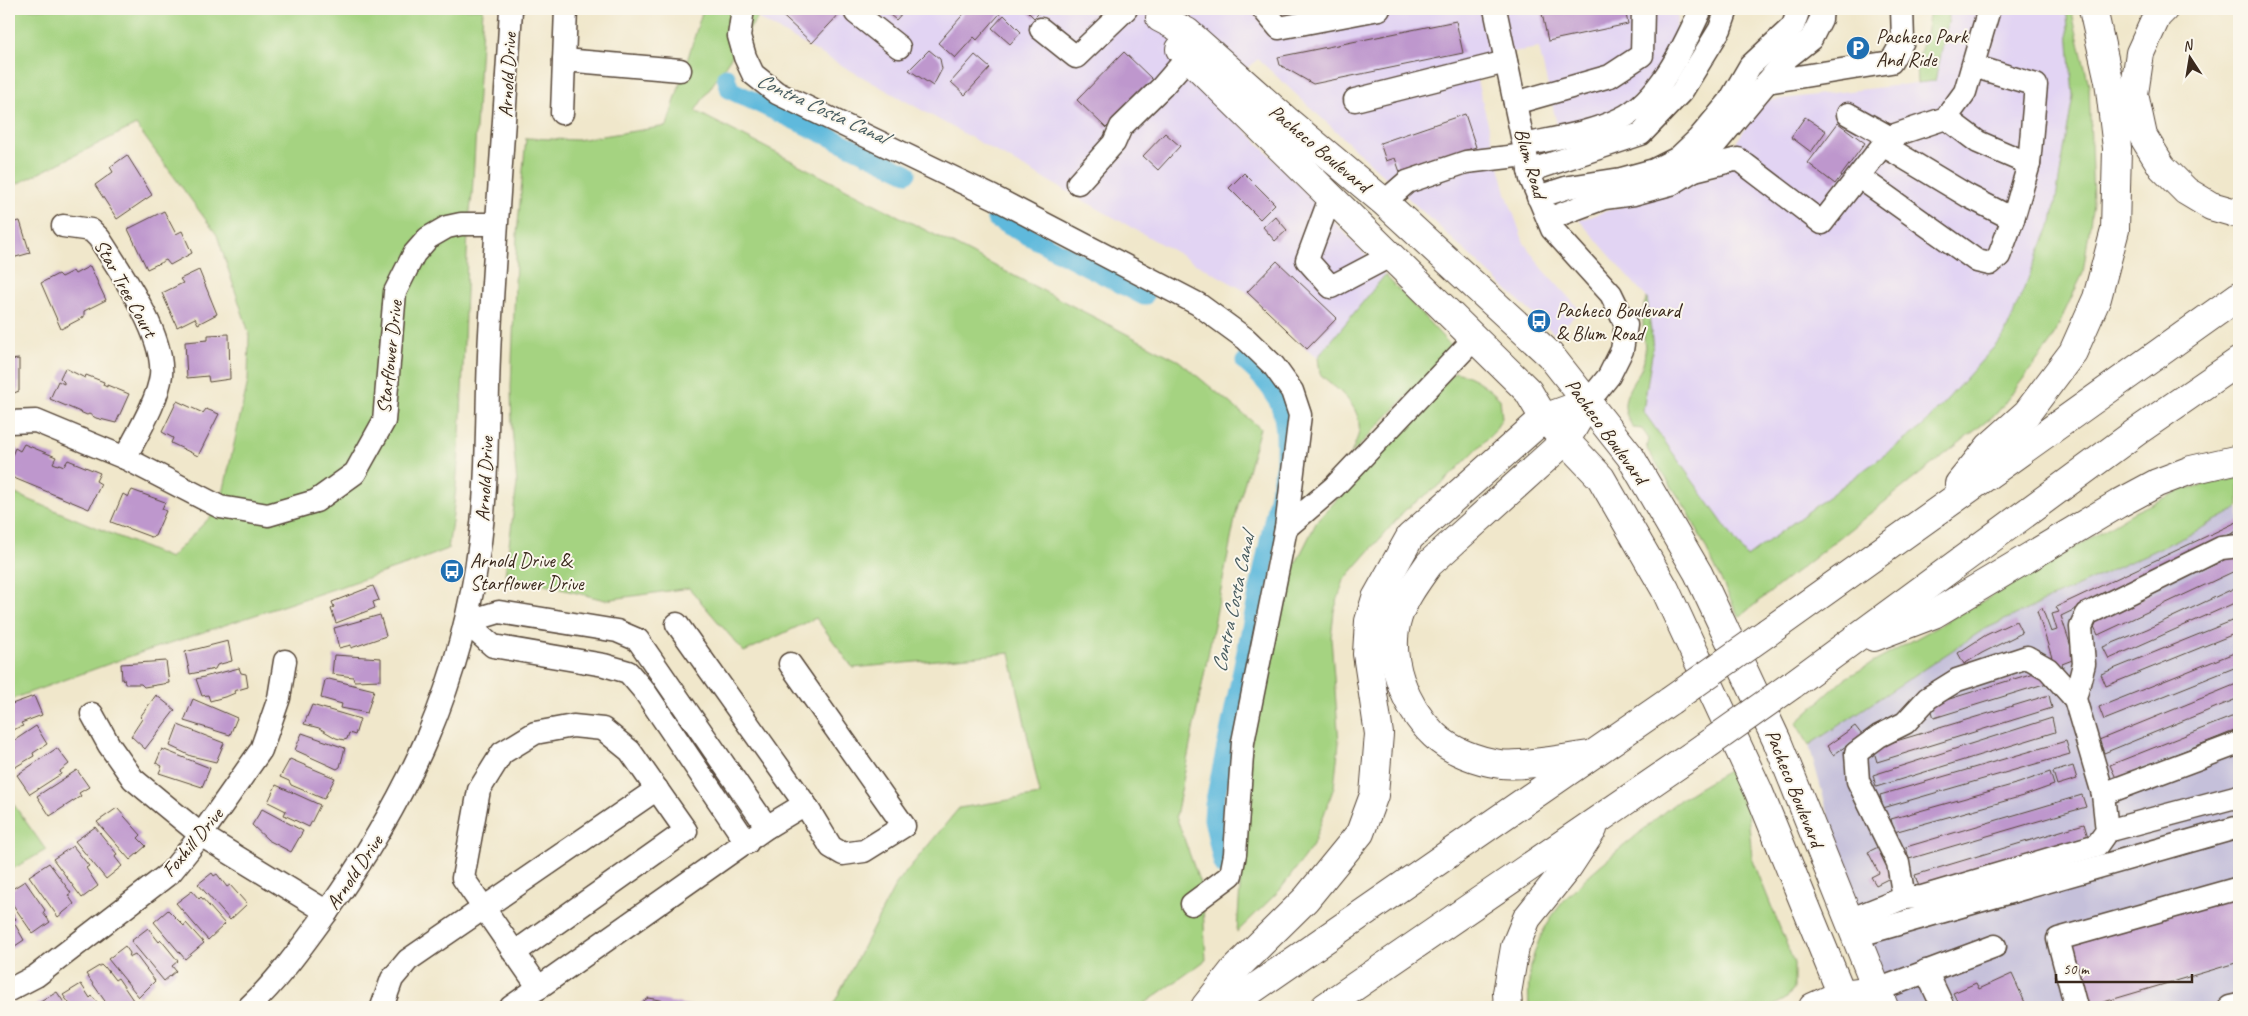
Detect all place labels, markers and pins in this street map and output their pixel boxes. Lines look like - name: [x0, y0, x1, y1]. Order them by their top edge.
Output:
- place label: Pacheco Park And Ride: [1876, 24, 1969, 72]
- parking icon: Pacheco Park And Ride: [1845, 35, 1871, 61]
- place label: Pacheco Boulevard & Blum Road: [1556, 298, 1684, 346]
- bus stop icon: Pacheco Boulevard & Blum Road: [1526, 308, 1552, 334]
- place label: Arnold Drive & Starflower Drive: [470, 548, 585, 596]
- bus stop icon: Arnold Drive & Starflower Drive: [439, 558, 465, 584]

